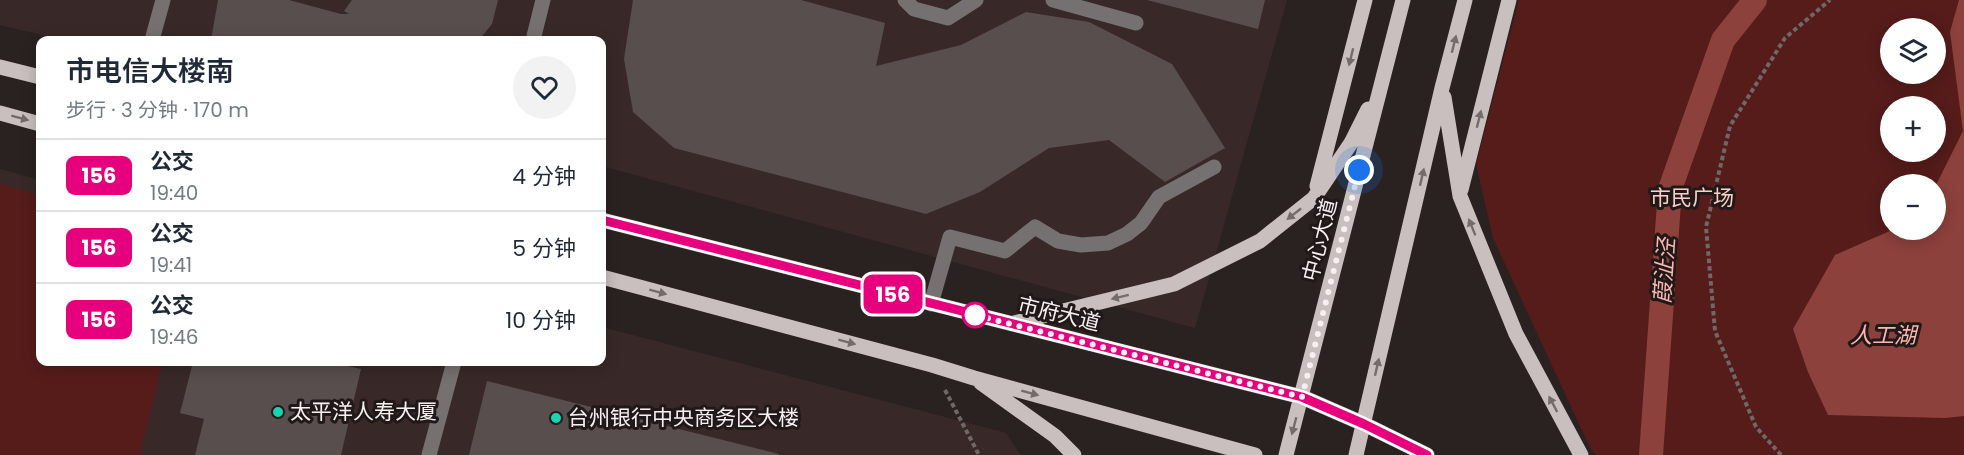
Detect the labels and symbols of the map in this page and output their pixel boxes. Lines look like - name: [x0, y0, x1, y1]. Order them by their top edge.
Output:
- one-way arrow: [1449, 35, 1459, 53]
- one-way arrow: [1345, 47, 1355, 66]
- one-way arrow: [1475, 110, 1484, 128]
- one-way arrow: [11, 114, 29, 123]
- your location: [1344, 155, 1374, 185]
- one-way arrow: [1417, 168, 1427, 186]
- park label: 市民广场: [1650, 183, 1734, 212]
- street label: 中心大道: [1295, 196, 1344, 284]
- one-way arrow: [1286, 208, 1302, 221]
- one-way arrow: [1467, 217, 1477, 235]
- water label: 葭沚泾: [1647, 235, 1682, 305]
- line badge: 156: [858, 274, 928, 314]
- one-way arrow: [649, 288, 667, 298]
- street label: 市府大道: [1015, 289, 1103, 338]
- one-way arrow: [1111, 293, 1129, 303]
- unlabelled marker: [962, 302, 988, 328]
- water label: 人工湖: [1850, 320, 1919, 351]
- one-way arrow: [837, 338, 856, 348]
- one-way arrow: [1373, 358, 1383, 376]
- one-way arrow: [1021, 389, 1039, 399]
- one-way arrow: [1548, 395, 1558, 412]
- place label: 太平洋人寿大厦: [290, 397, 437, 426]
- place label: 台州银行中央商务区大楼: [568, 403, 799, 432]
- marker: 太平洋人寿大厦: [271, 405, 285, 419]
- marker: 台州银行中央商务区大楼: [549, 411, 563, 425]
- one-way arrow: [1289, 417, 1298, 435]

